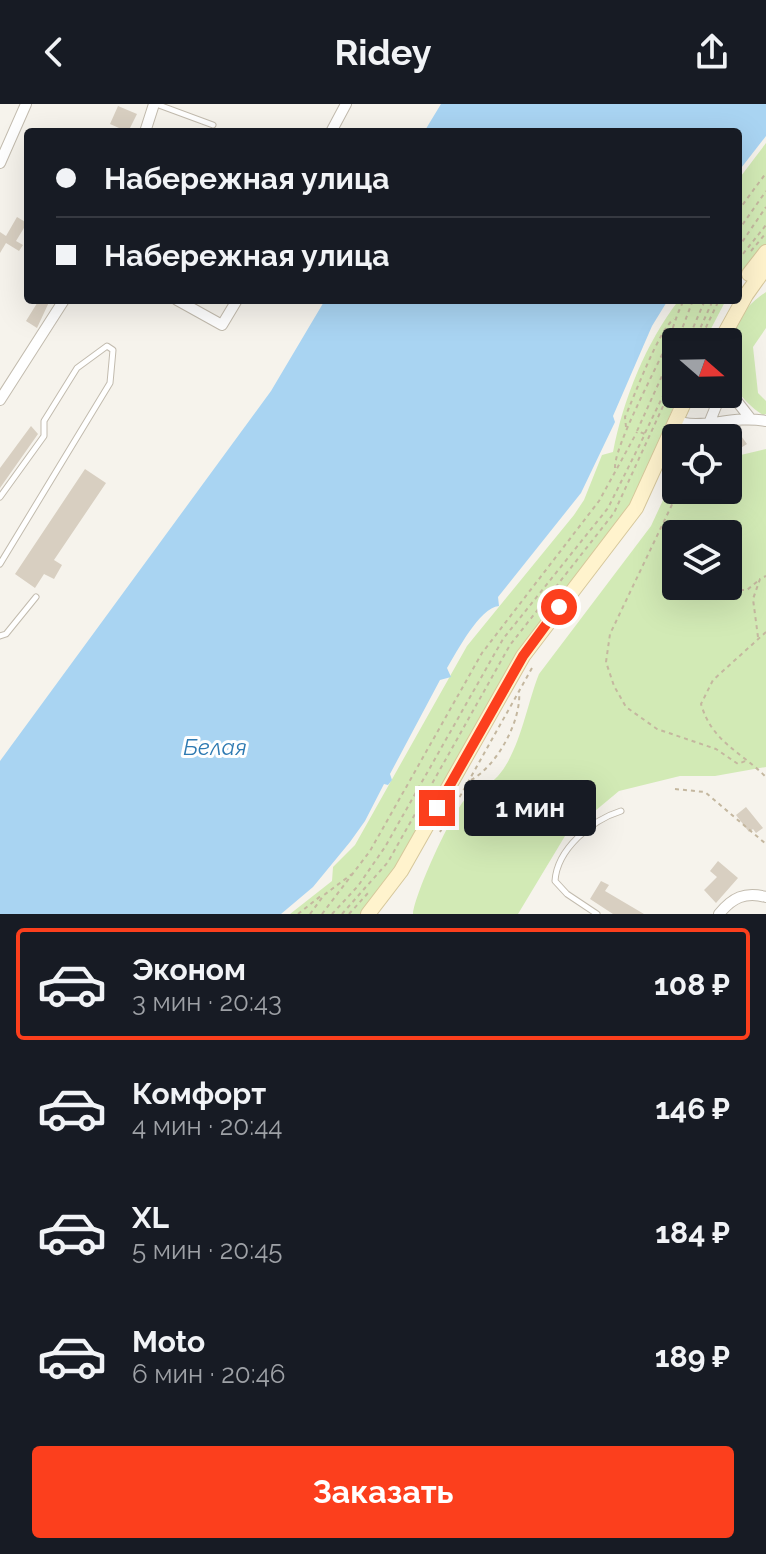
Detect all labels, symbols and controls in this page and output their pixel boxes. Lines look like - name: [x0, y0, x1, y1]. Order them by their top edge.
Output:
- icon: back: [32, 30, 76, 74]
- icon: share: [690, 30, 734, 74]
- text: Ridey: [335, 31, 431, 73]
- text: Набережная улица: [104, 161, 390, 196]
- text: Набережная улица: [104, 238, 390, 273]
- north arrow: [662, 328, 742, 408]
- map controls: [662, 328, 742, 600]
- button: locate: [662, 424, 742, 504]
- button: layers: [662, 520, 742, 600]
- route start: [541, 589, 577, 625]
- water label: Белая: [183, 734, 247, 760]
- callout: 1 мин: [465, 780, 597, 836]
- route end: [419, 790, 455, 826]
- text: 1 мин: [495, 793, 565, 823]
- icon: car: [36, 948, 108, 1020]
- text: Эконом: [132, 952, 246, 987]
- text: 108 ₽: [654, 967, 730, 1002]
- text: 3 мин · 20:43: [132, 987, 282, 1017]
- icon: car: [36, 1072, 108, 1144]
- text: Комфорт: [132, 1076, 266, 1111]
- text: 146 ₽: [655, 1091, 730, 1126]
- text: 4 мин · 20:44: [132, 1111, 283, 1141]
- icon: car: [36, 1196, 108, 1268]
- text: XL: [132, 1200, 169, 1235]
- text: 184 ₽: [655, 1215, 730, 1250]
- text: 5 мин · 20:45: [132, 1235, 283, 1265]
- icon: car: [36, 1320, 108, 1392]
- text: Moto: [132, 1324, 205, 1359]
- text: 189 ₽: [655, 1339, 730, 1374]
- text: 6 мин · 20:46: [132, 1359, 286, 1389]
- button: Заказать: [32, 1446, 734, 1538]

